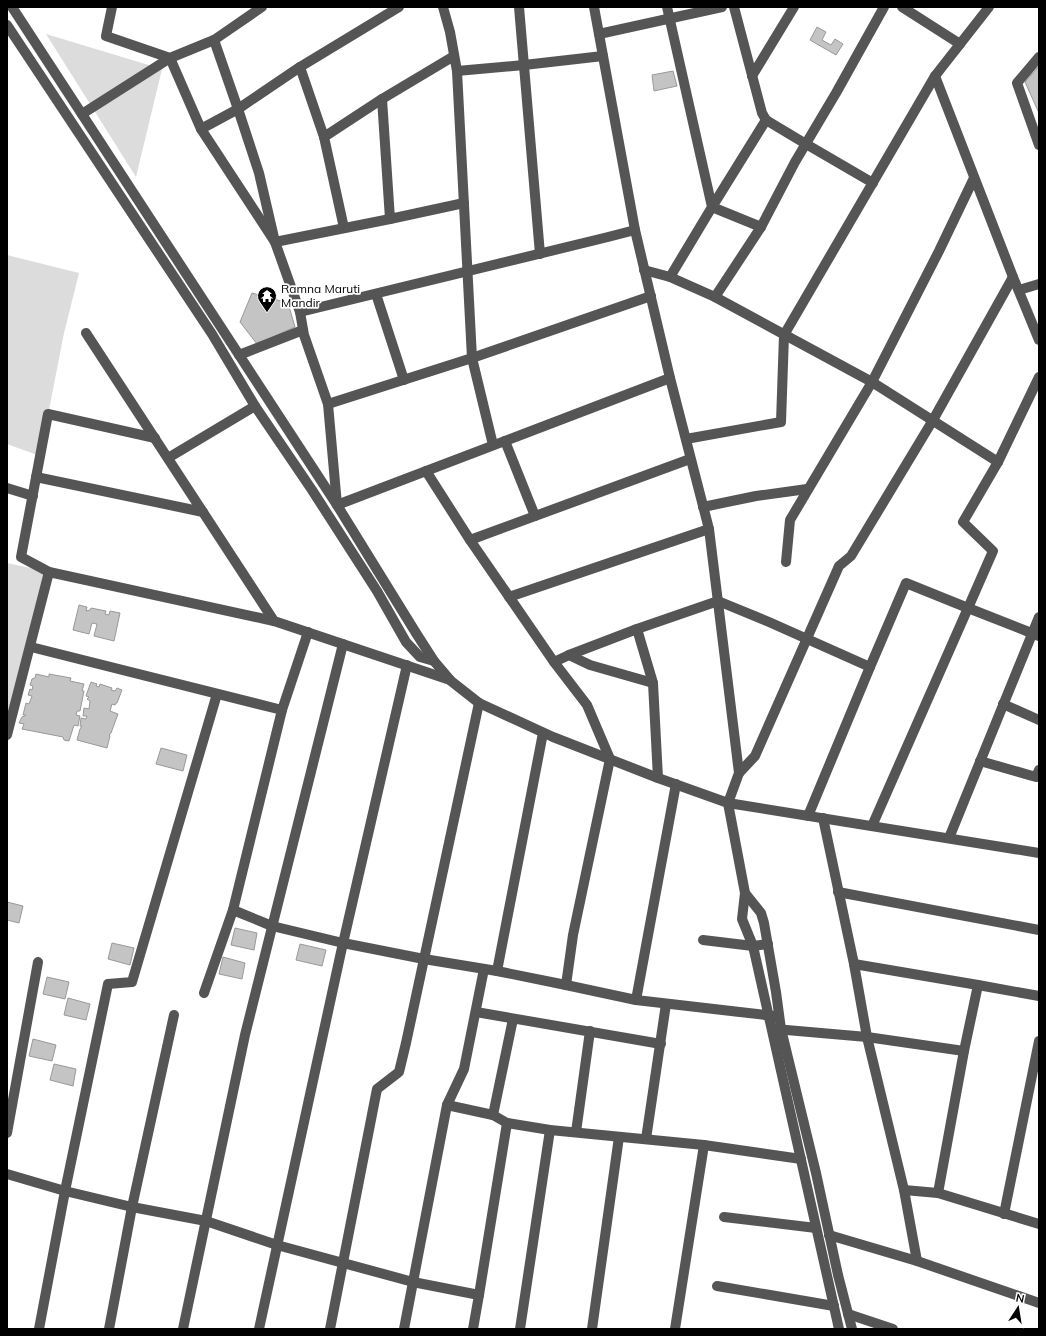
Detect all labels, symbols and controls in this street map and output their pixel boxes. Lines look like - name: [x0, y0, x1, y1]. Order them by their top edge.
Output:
- place label: Ramna Maruti Mandir: [281, 281, 360, 310]
- temple icon: Ramna Maruti Mandir: [256, 285, 278, 313]
- north arrow: [998, 1288, 1038, 1328]
- text: N: [1015, 1291, 1026, 1306]

